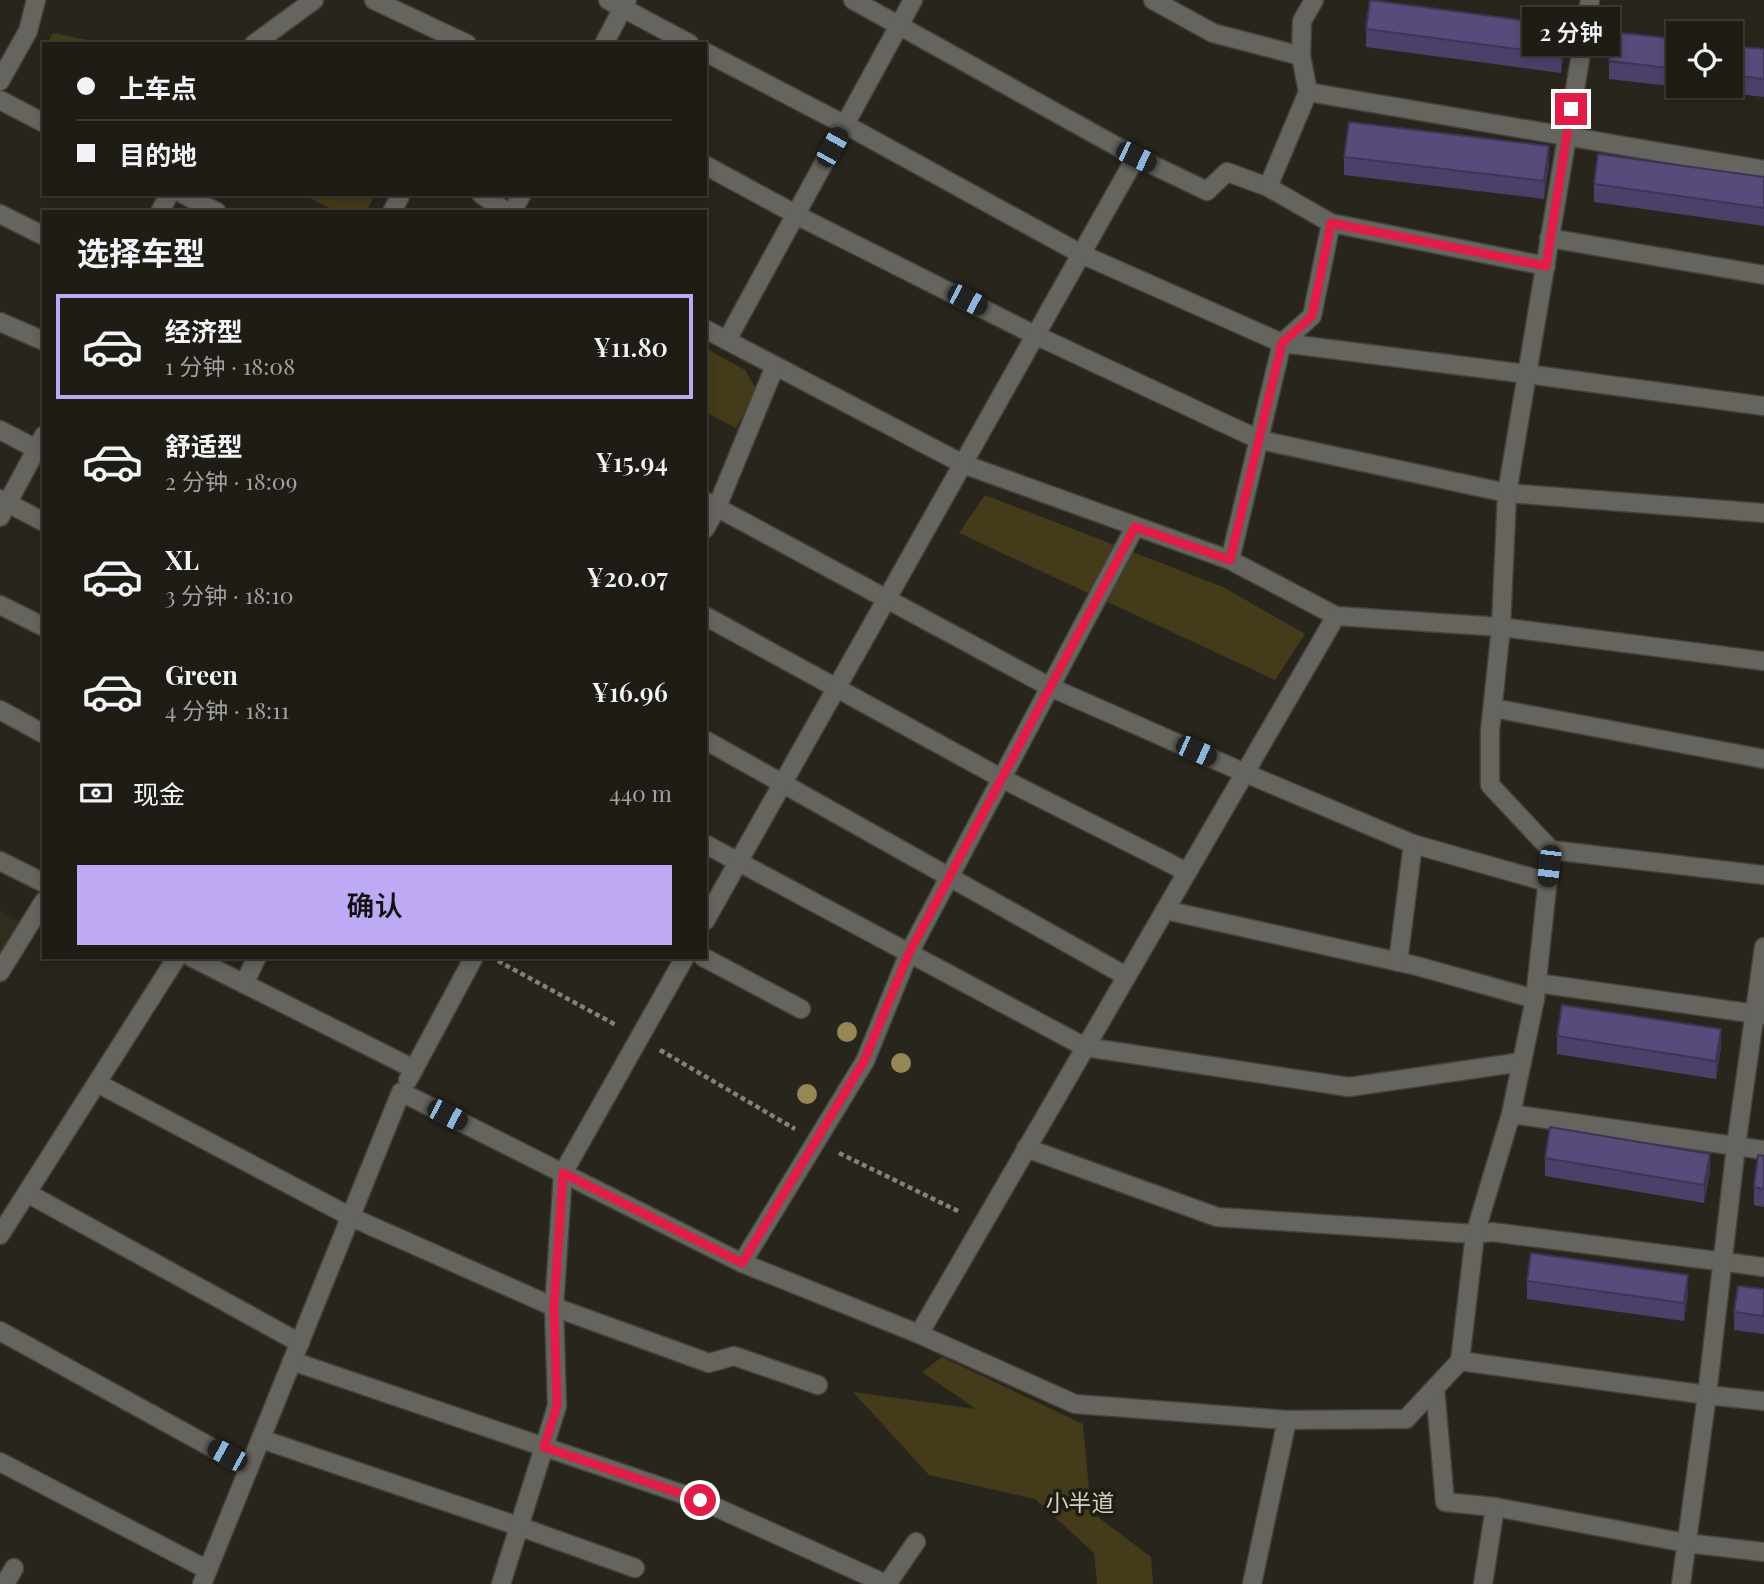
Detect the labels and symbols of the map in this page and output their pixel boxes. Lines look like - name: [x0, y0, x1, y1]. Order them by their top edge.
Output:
- callout: 2 分钟: [1522, 7, 1620, 56]
- route end: [1555, 93, 1587, 125]
- car: [813, 124, 852, 170]
- car: [1113, 138, 1160, 176]
- car: [944, 281, 991, 319]
- car: [1173, 733, 1220, 769]
- car: [1537, 844, 1562, 888]
- car: [424, 1096, 471, 1134]
- car: [204, 1436, 251, 1474]
- route start: [684, 1484, 716, 1516]
- district label: 小半道: [1046, 1486, 1115, 1517]

